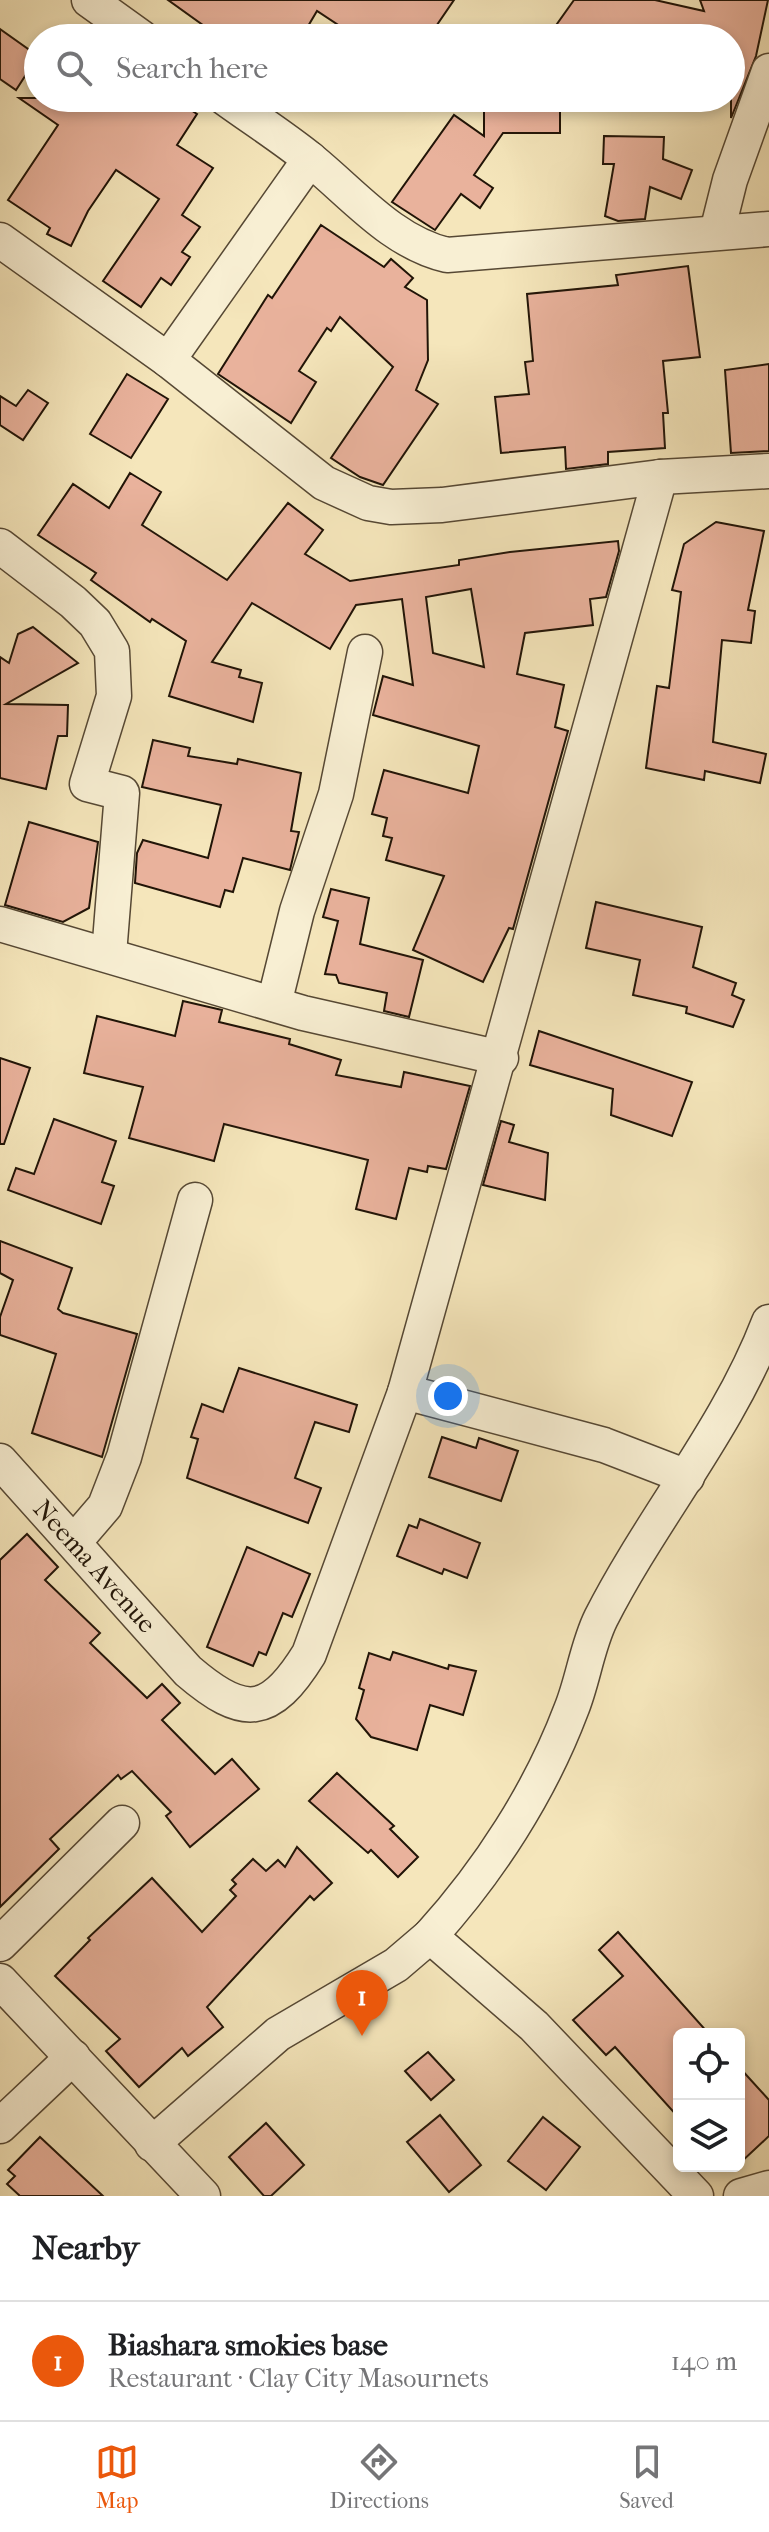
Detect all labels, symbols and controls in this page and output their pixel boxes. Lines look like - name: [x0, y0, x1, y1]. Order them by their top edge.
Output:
- search box: [24, 24, 745, 112]
- icon: search: [52, 46, 96, 90]
- text: Search here: [116, 51, 268, 86]
- your location: [428, 1376, 468, 1416]
- street label: Neema Avenue: [27, 1493, 162, 1639]
- pin: 1: [336, 1970, 388, 2036]
- map controls: [673, 2028, 745, 2172]
- button: locate: [673, 2028, 745, 2100]
- button: layers: [673, 2100, 745, 2172]
- text: Nearby: [32, 2228, 139, 2268]
- text: Biashara smokies base: [108, 2328, 388, 2363]
- text: 1: [53, 2346, 63, 2377]
- text: 140 m: [671, 2346, 737, 2377]
- text: Restaurant · Clay City Masournets: [108, 2363, 489, 2394]
- tab: Map: [95, 2440, 139, 2514]
- tab: Directions: [330, 2440, 429, 2514]
- tab: Saved: [619, 2440, 674, 2514]

